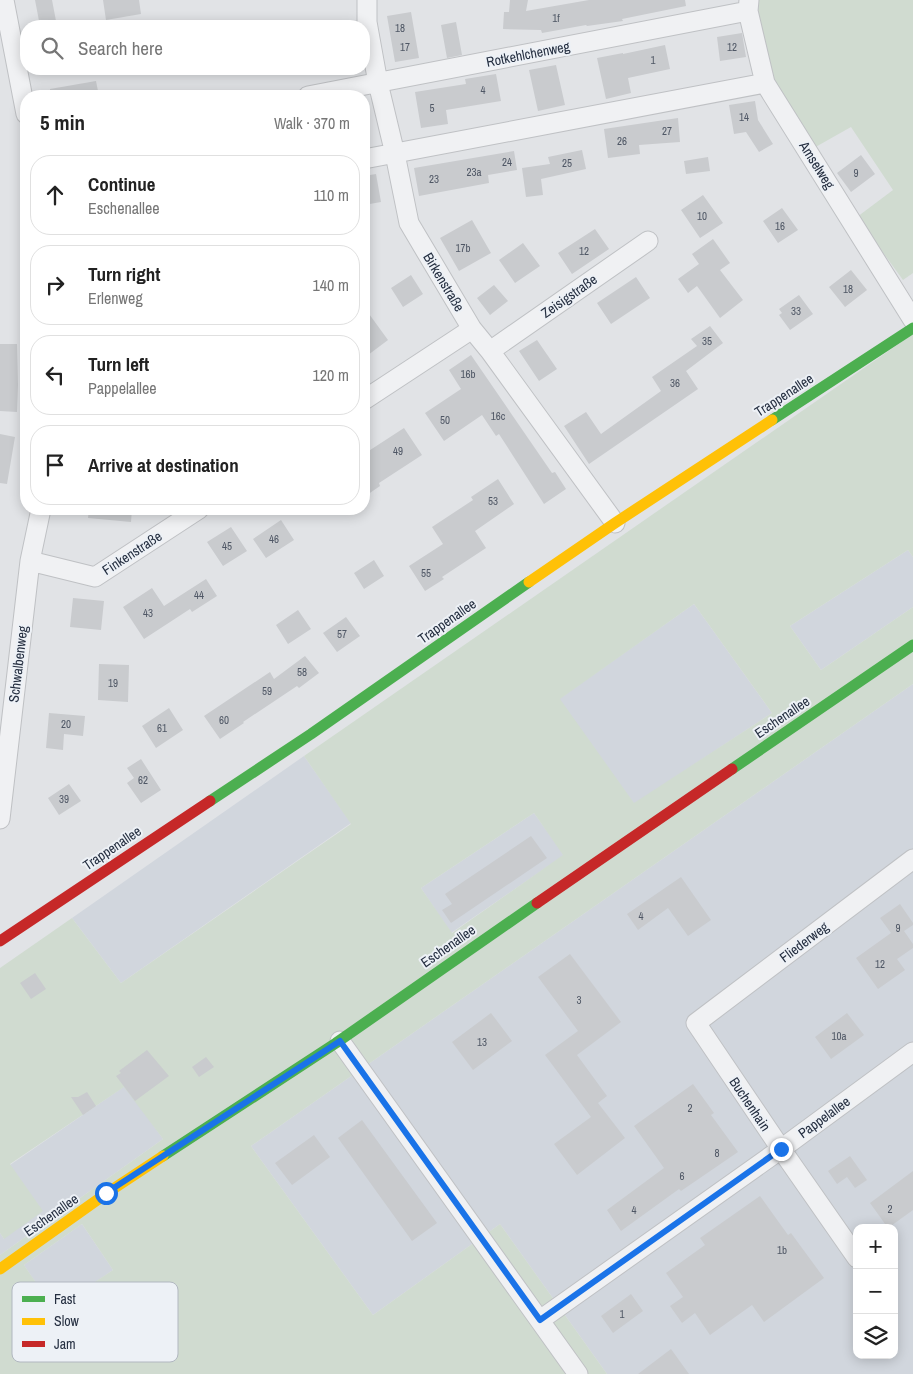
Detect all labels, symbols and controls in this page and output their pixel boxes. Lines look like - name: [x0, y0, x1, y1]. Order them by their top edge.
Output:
- house number: 1f: [552, 11, 560, 25]
- search box: [20, 20, 370, 75]
- house number: 18: [395, 21, 405, 35]
- icon: search: [38, 34, 66, 62]
- text: Search here: [78, 35, 163, 61]
- street label: Rotkehlchenweg: [485, 37, 572, 71]
- house number: 17: [400, 40, 410, 54]
- house number: 12: [727, 40, 737, 54]
- house number: 1: [650, 53, 656, 67]
- house number: 4: [480, 83, 486, 97]
- house number: 5: [429, 101, 435, 115]
- text: 5 min: [40, 108, 85, 137]
- house number: 14: [739, 110, 749, 124]
- text: Walk · 370 m: [274, 112, 350, 134]
- house number: 27: [662, 124, 672, 138]
- house number: 26: [617, 134, 627, 148]
- street label: Amselweg: [795, 137, 839, 193]
- house number: 24: [502, 155, 512, 169]
- house number: 25: [562, 156, 572, 170]
- house number: 23a: [466, 165, 482, 179]
- house number: 9: [853, 166, 859, 180]
- text: Continue: [88, 171, 156, 197]
- house number: 23: [429, 172, 439, 186]
- icon: ahead: [41, 181, 69, 209]
- text: 110 m: [313, 184, 349, 206]
- text: Eschenallee: [88, 197, 159, 219]
- house number: 10: [697, 209, 707, 223]
- house number: 16: [775, 219, 785, 233]
- house number: 17b: [455, 241, 471, 255]
- house number: 12: [579, 244, 589, 258]
- street label: Birkenstraße: [419, 249, 469, 315]
- text: Turn right: [88, 261, 160, 287]
- street label: Zeisigstraße: [537, 270, 601, 322]
- icon: right: [41, 271, 69, 299]
- text: 140 m: [313, 274, 349, 296]
- house number: 18: [843, 282, 853, 296]
- text: Erlenweg: [88, 287, 143, 309]
- house number: 33: [791, 304, 801, 318]
- house number: 35: [702, 334, 712, 348]
- text: Turn left: [88, 351, 149, 377]
- icon: left: [41, 361, 69, 389]
- text: 120 m: [313, 364, 349, 386]
- house number: 16b: [460, 367, 476, 381]
- street label: Trappenallee: [751, 369, 817, 421]
- house number: 36: [670, 376, 680, 390]
- text: Pappelallee: [88, 377, 157, 399]
- house number: 16c: [491, 409, 506, 423]
- house number: 50: [440, 413, 450, 427]
- house number: 49: [393, 444, 403, 458]
- icon: arrive: [41, 451, 69, 479]
- text: Arrive at destination: [88, 452, 239, 478]
- house number: 53: [488, 494, 498, 508]
- street label: Finkenstraße: [99, 527, 165, 579]
- house number: 46: [269, 532, 279, 546]
- house number: 45: [222, 539, 232, 553]
- house number: 55: [421, 566, 431, 580]
- house number: 44: [194, 588, 204, 602]
- street label: Trappenallee: [415, 595, 479, 647]
- house number: 43: [143, 606, 153, 620]
- street label: Schwalbenweg: [4, 624, 32, 703]
- house number: 57: [337, 627, 347, 641]
- house number: 58: [297, 665, 307, 679]
- house number: 19: [108, 676, 118, 690]
- house number: 59: [262, 684, 272, 698]
- street label: Eschenallee: [751, 692, 813, 742]
- house number: 60: [219, 713, 229, 727]
- house number: 20: [61, 717, 71, 731]
- house number: 61: [157, 721, 167, 735]
- house number: 62: [138, 773, 148, 787]
- house number: 39: [59, 792, 69, 806]
- street label: Trappenallee: [79, 822, 145, 874]
- house number: 4: [638, 909, 644, 923]
- street label: Fliederweg: [776, 917, 833, 966]
- street label: Eschenallee: [417, 921, 479, 971]
- house number: 9: [895, 921, 901, 935]
- house number: 12: [875, 957, 885, 971]
- house number: 3: [576, 993, 582, 1007]
- house number: 10a: [831, 1029, 847, 1043]
- house number: 13: [477, 1035, 487, 1049]
- street label: Buchenhain: [725, 1074, 775, 1134]
- street label: Pappelallee: [794, 1092, 854, 1142]
- house number: 2: [687, 1101, 693, 1115]
- route end: [770, 1138, 793, 1161]
- house number: 8: [714, 1146, 720, 1160]
- house number: 6: [679, 1169, 685, 1183]
- route start: [95, 1182, 118, 1205]
- street label: Eschenallee: [20, 1190, 82, 1240]
- house number: 2: [887, 1202, 893, 1216]
- house number: 4: [631, 1203, 637, 1217]
- map controls: [853, 1224, 898, 1359]
- button: +: [853, 1224, 898, 1269]
- house number: 1b: [777, 1243, 787, 1257]
- button: −: [853, 1269, 898, 1314]
- legend: [12, 1282, 178, 1362]
- text: Fast: [54, 1290, 76, 1308]
- house number: 1: [619, 1307, 625, 1321]
- text: Slow: [54, 1312, 80, 1330]
- button: layers: [853, 1314, 898, 1359]
- text: Jam: [54, 1335, 76, 1353]

